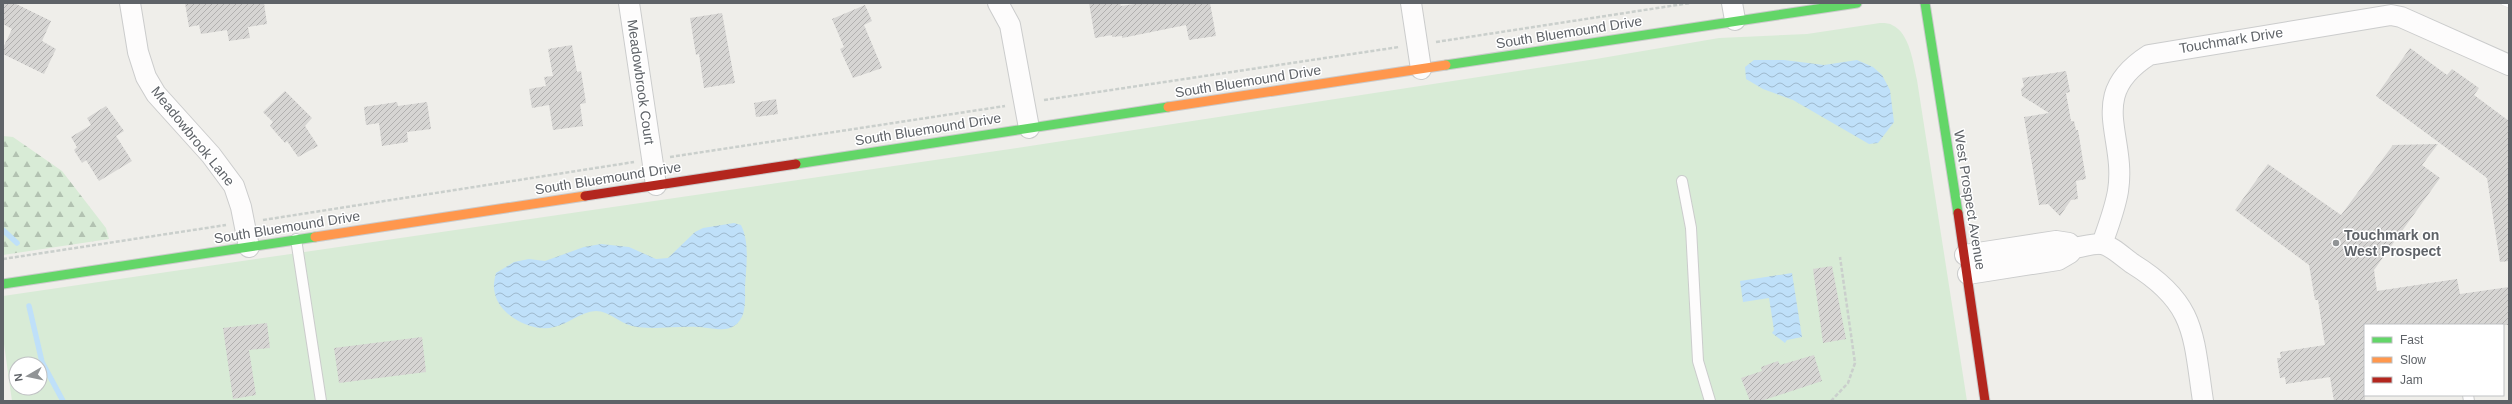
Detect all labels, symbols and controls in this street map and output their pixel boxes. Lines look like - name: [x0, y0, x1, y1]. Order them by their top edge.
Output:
- street label: South Bluemound Drive: [1495, 13, 1643, 51]
- street label: Meadowbrook Court: [624, 18, 658, 146]
- street label: Touchmark Drive: [2178, 24, 2284, 56]
- street label: South Bluemound Drive: [1174, 62, 1322, 100]
- street label: Meadowbrook Lane: [148, 83, 238, 189]
- street label: South Bluemound Drive: [854, 110, 1002, 148]
- street label: West Prospect Avenue: [1951, 129, 1989, 271]
- street label: South Bluemound Drive: [534, 159, 682, 197]
- street label: South Bluemound Drive: [213, 208, 361, 246]
- place label: Touchmark on West Prospect: [2344, 227, 2441, 259]
- marker: Touchmark on West Prospect: [2331, 238, 2341, 248]
- legend: [2364, 324, 2504, 396]
- text: Fast: [2400, 333, 2424, 347]
- text: Slow: [2400, 353, 2426, 367]
- north arrow: [8, 356, 48, 396]
- text: N: [12, 373, 25, 382]
- text: Jam: [2400, 373, 2423, 387]

